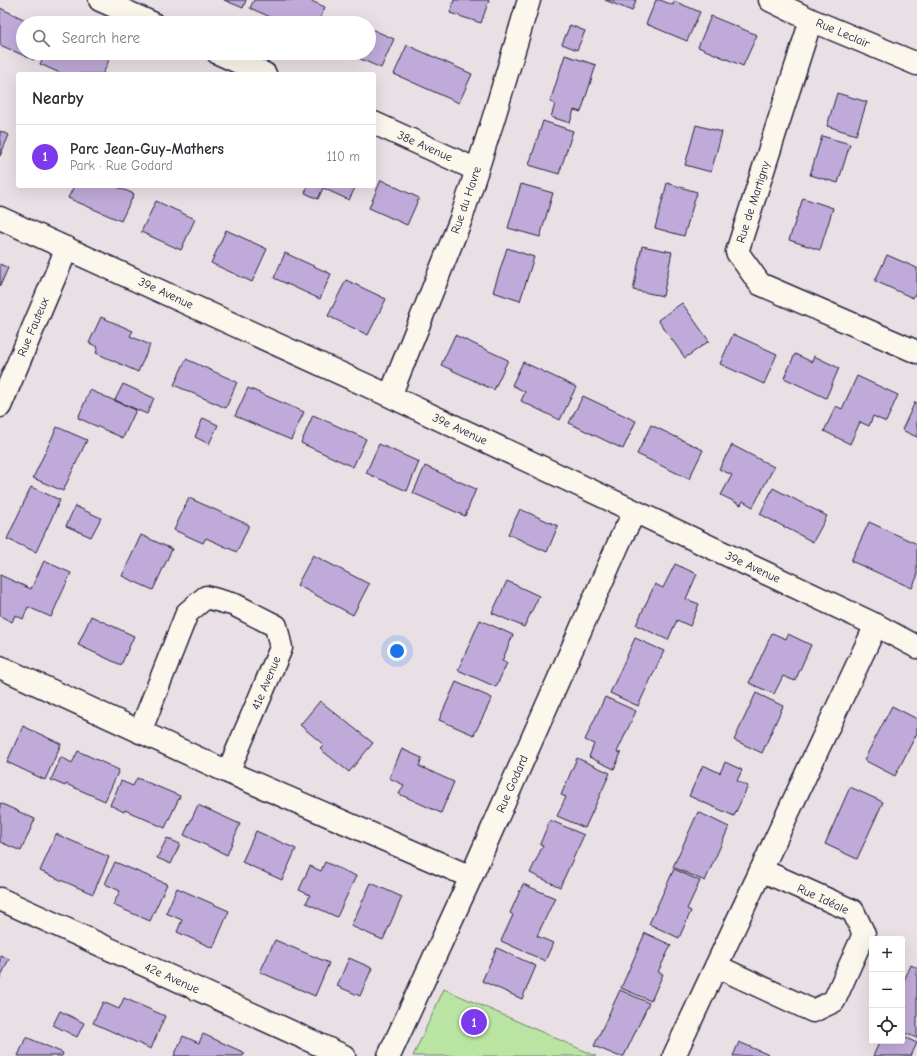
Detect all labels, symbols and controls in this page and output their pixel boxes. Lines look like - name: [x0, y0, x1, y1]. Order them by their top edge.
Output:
- street label: Rue Leclair: [814, 15, 872, 51]
- search box: [16, 16, 376, 60]
- icon: search: [30, 27, 52, 49]
- text: Search here: [62, 29, 140, 47]
- text: Nearby: [32, 89, 83, 108]
- street label: 38e Avenue: [395, 128, 455, 164]
- text: Parc Jean-Guy-Mathers: [70, 140, 224, 158]
- text: 1: [42, 149, 48, 164]
- text: 110 m: [327, 149, 360, 164]
- text: Park · Rue Godard: [70, 158, 173, 173]
- street label: Rue de Martigny: [733, 159, 773, 245]
- street label: Rue du Havre: [448, 165, 484, 235]
- street label: 39e Avenue: [136, 274, 196, 312]
- street label: Rue Fauteux: [14, 295, 52, 359]
- street label: 39e Avenue: [430, 410, 490, 448]
- street label: 39e Avenue: [723, 548, 783, 586]
- your location: [387, 641, 407, 661]
- street label: 41e Avenue: [248, 654, 284, 712]
- street label: Rue Godard: [493, 753, 531, 815]
- street label: Rue Idéale: [795, 881, 851, 917]
- map controls: [869, 936, 905, 1044]
- button: +: [869, 936, 905, 972]
- street label: 42e Avenue: [142, 960, 202, 996]
- button: −: [869, 972, 905, 1008]
- pin: 1: [461, 1007, 487, 1037]
- button: locate: [869, 1008, 905, 1044]

